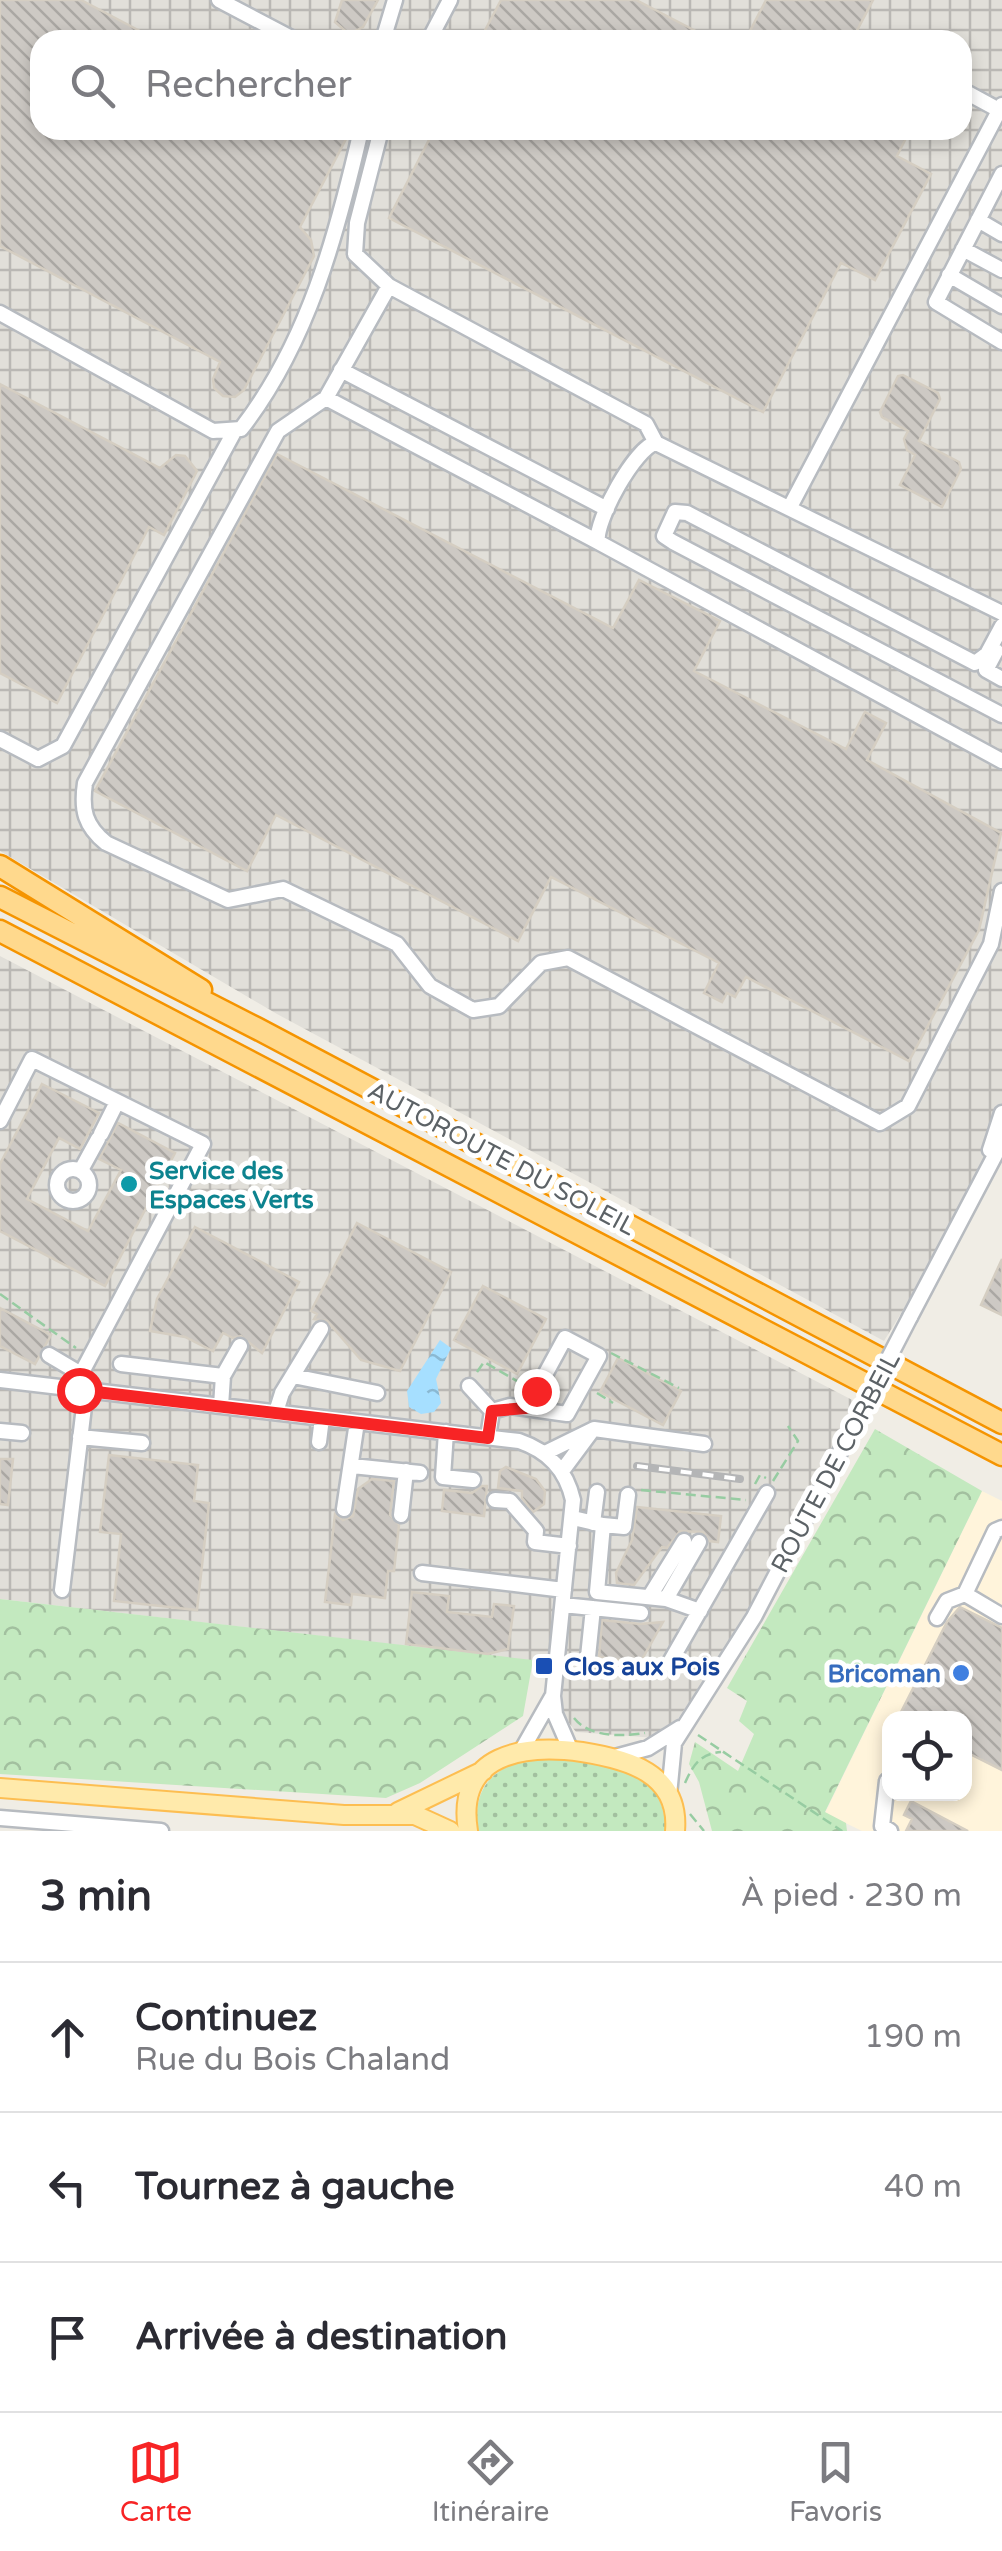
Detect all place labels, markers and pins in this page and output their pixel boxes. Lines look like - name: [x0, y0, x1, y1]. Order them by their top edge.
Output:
- place label: Service des Espaces Verts: [149, 1156, 314, 1215]
- marker: Service des Espaces Verts: [118, 1173, 140, 1195]
- place label: Clos aux Pois: [564, 1652, 720, 1682]
- marker: Clos aux Pois: [533, 1655, 555, 1677]
- place label: Bricoman: [827, 1659, 941, 1689]
- marker: Bricoman: [950, 1662, 972, 1684]

